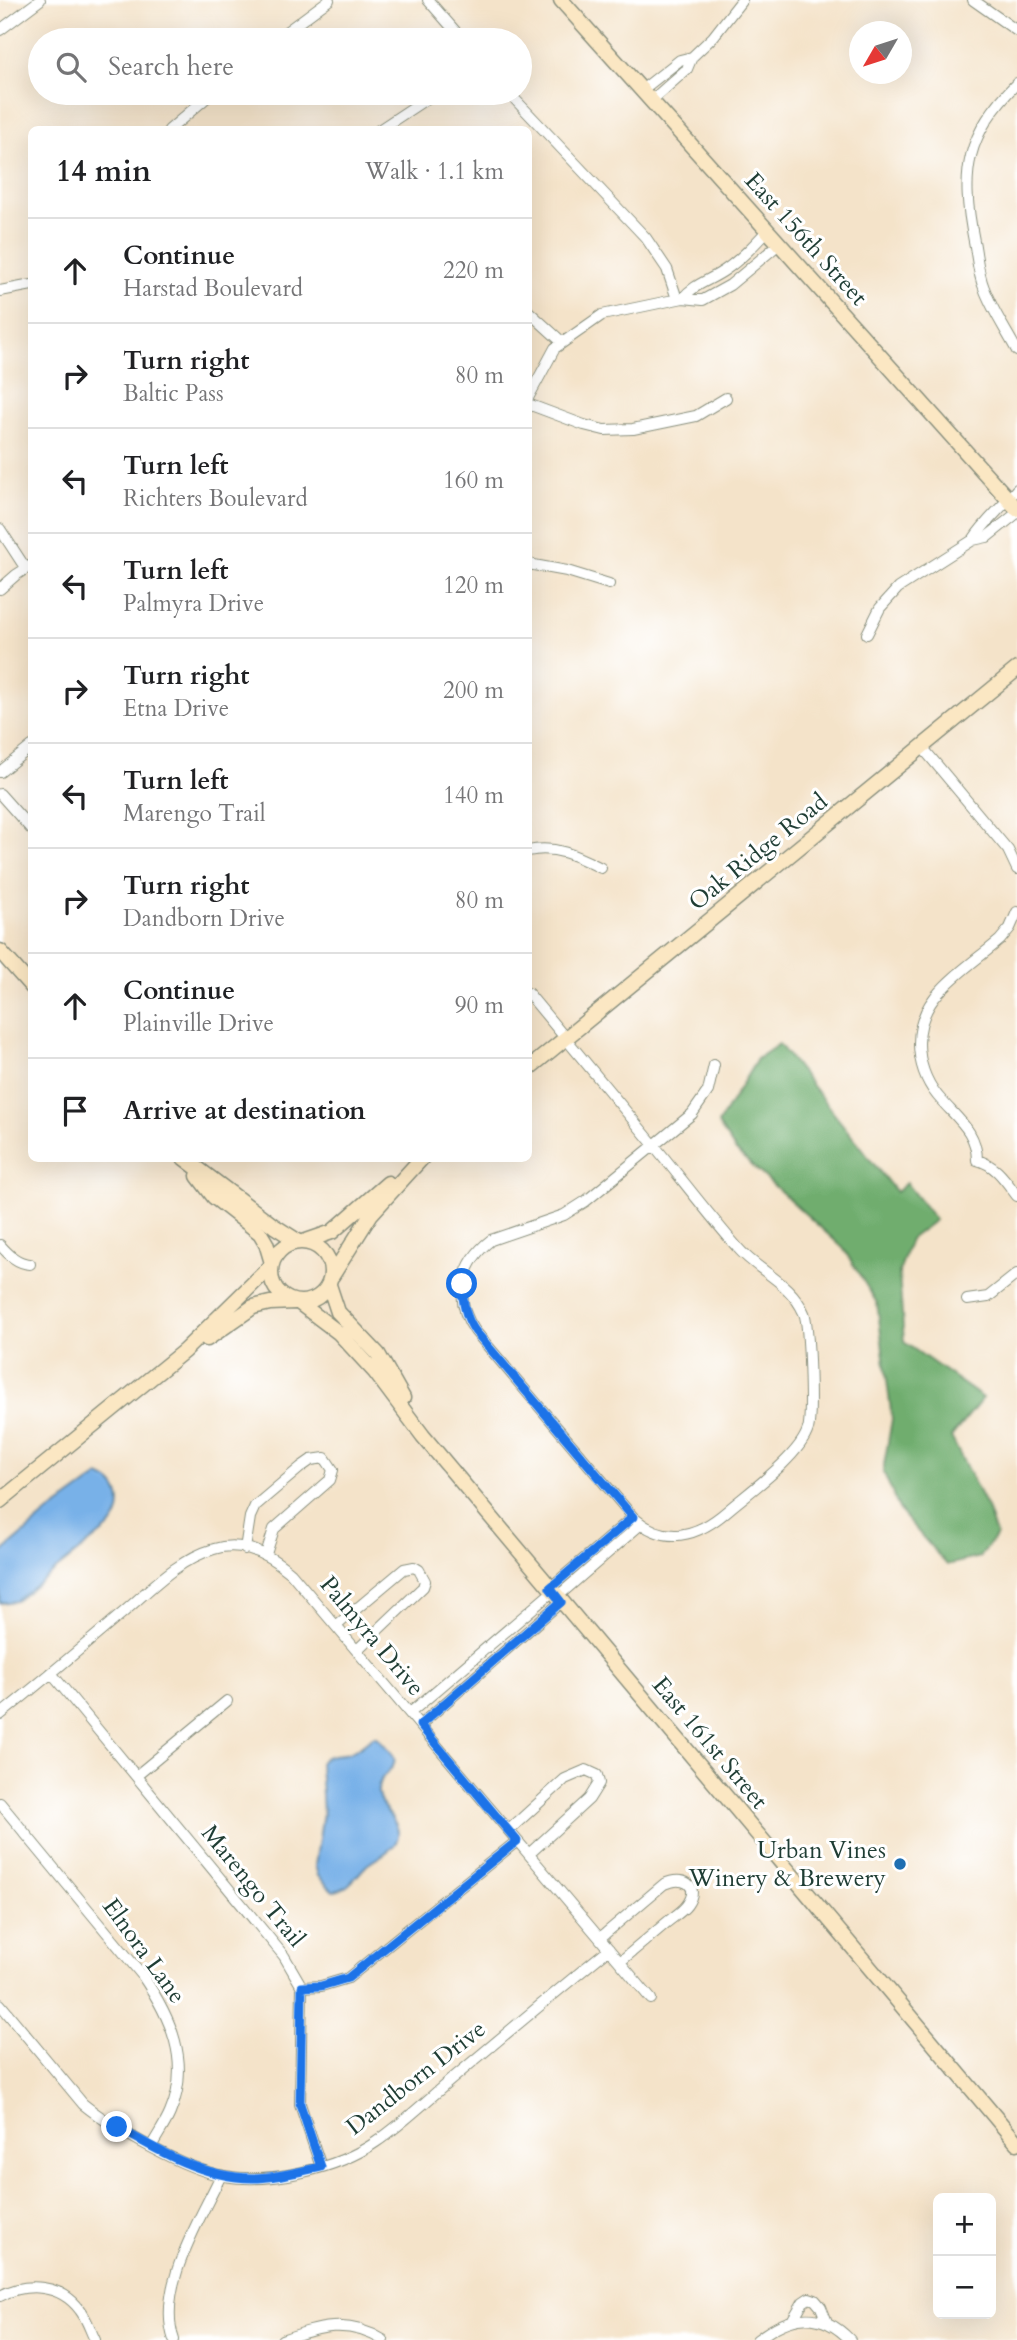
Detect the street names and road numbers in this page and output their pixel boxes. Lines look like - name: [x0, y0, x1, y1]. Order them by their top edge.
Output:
- street label: East 156th Street: [737, 165, 875, 313]
- street label: Oak Ridge Road: [682, 786, 835, 918]
- street label: Palmyra Drive: [312, 1569, 432, 1703]
- street label: East 161st Street: [645, 1670, 776, 1817]
- street label: Marengo Trail: [193, 1818, 313, 1954]
- street label: Elnora Lane: [95, 1892, 193, 2010]
- street label: Dandborn Drive: [339, 2013, 493, 2143]

